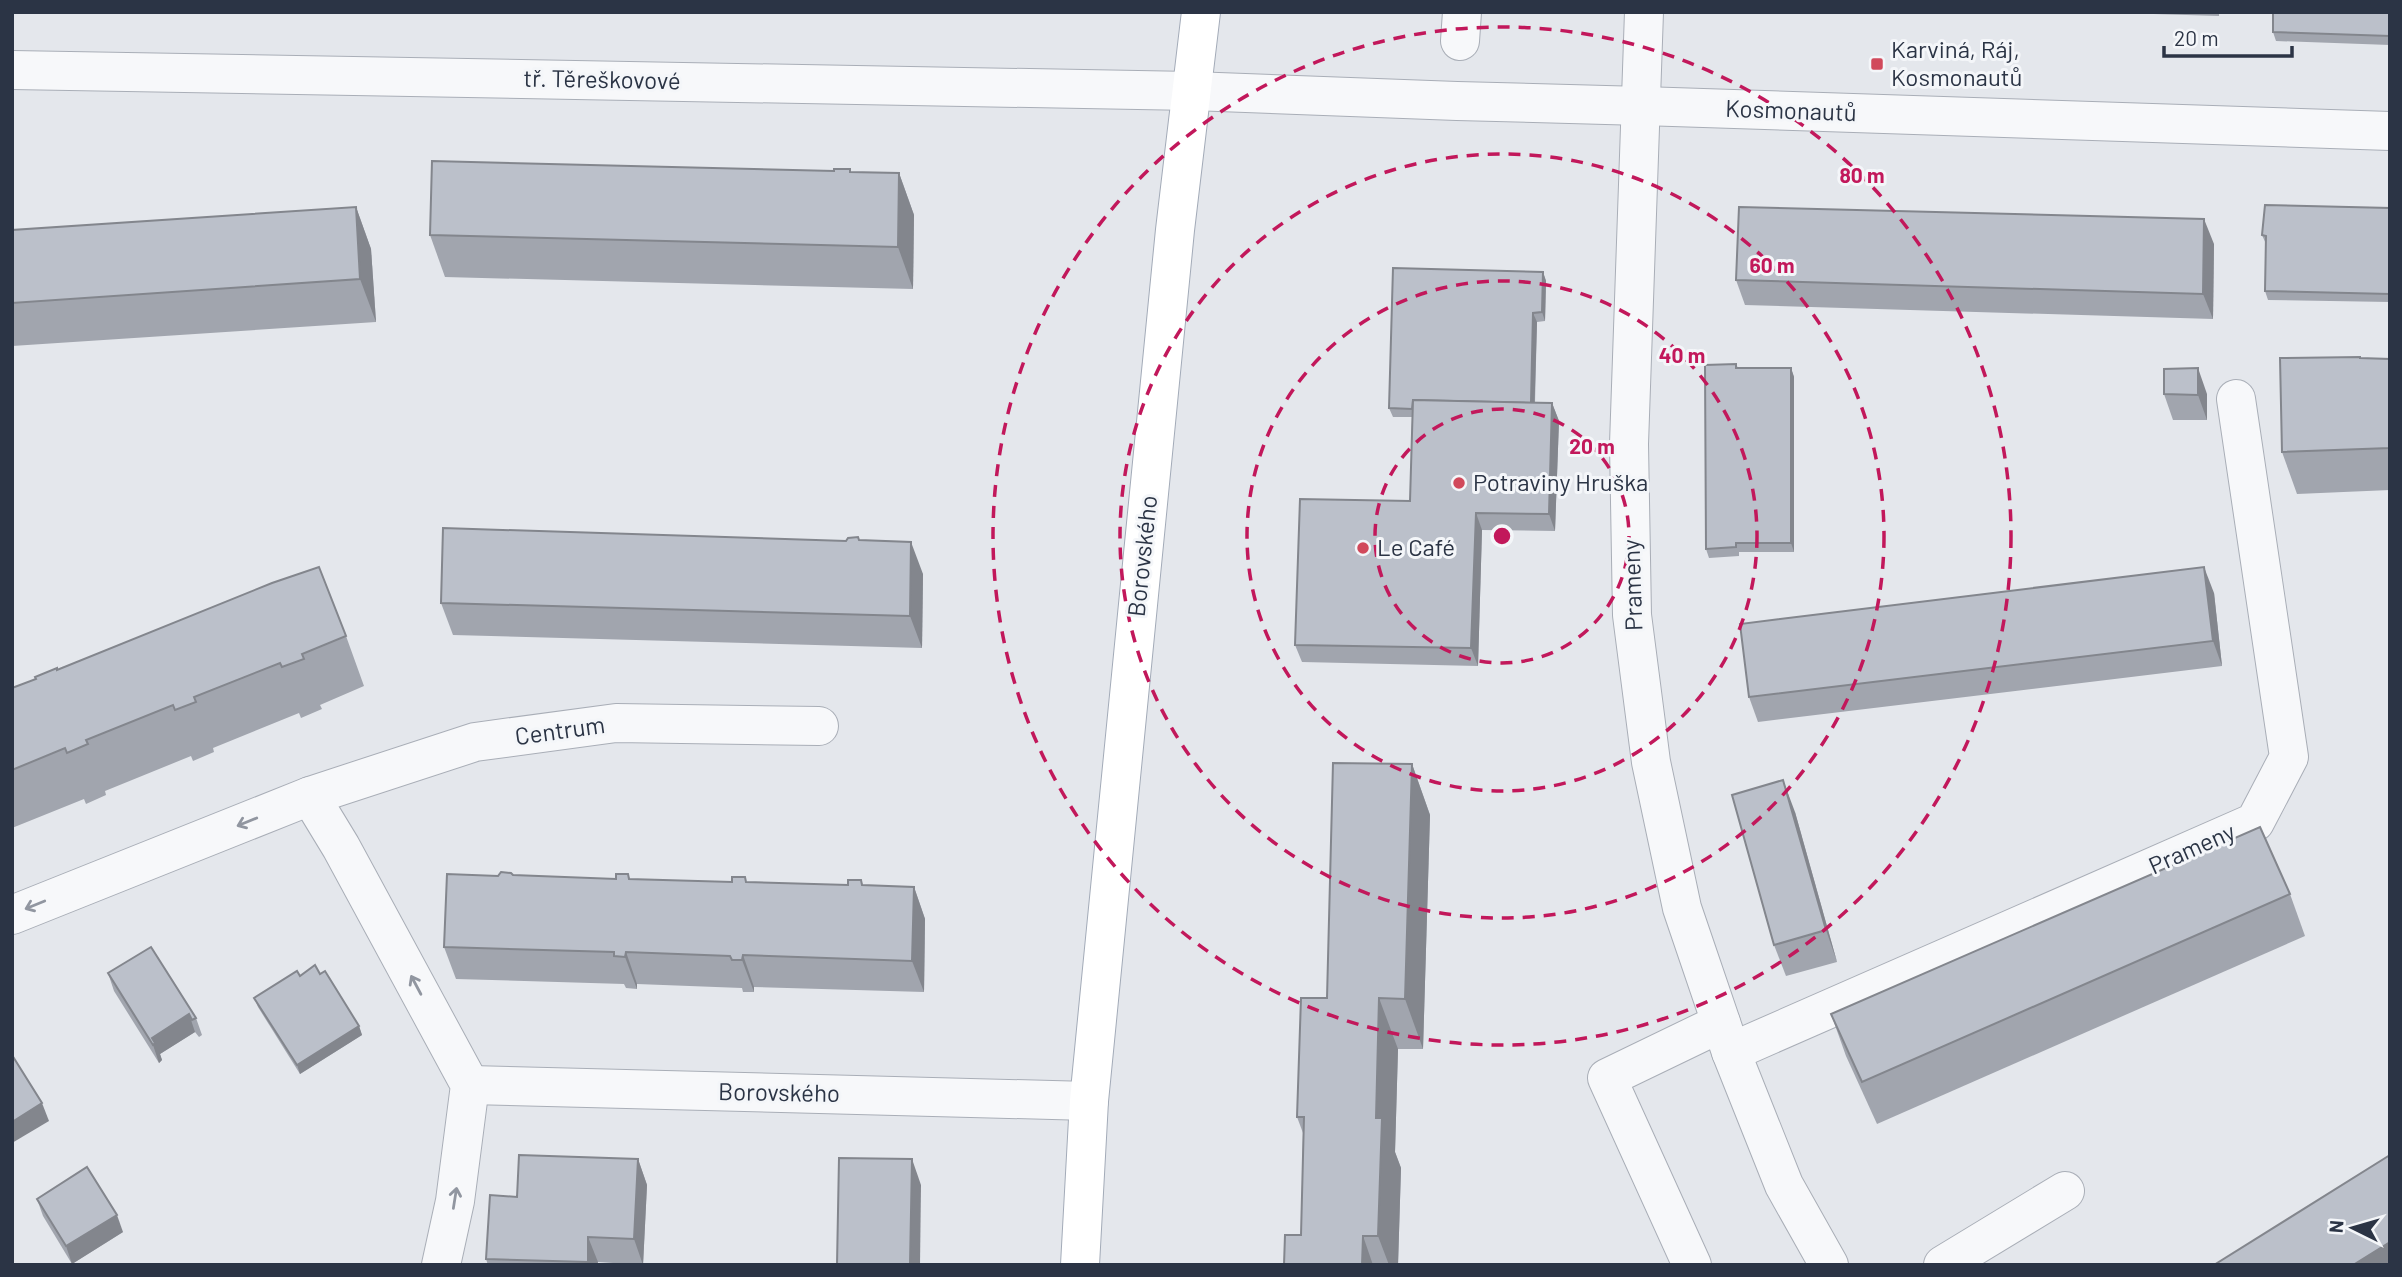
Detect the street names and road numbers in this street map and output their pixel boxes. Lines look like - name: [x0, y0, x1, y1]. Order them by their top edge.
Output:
- street label: tř. Těreškovové: [523, 63, 681, 94]
- street label: Kosmonautů: [1725, 93, 1857, 126]
- street label: Borovského: [1121, 494, 1162, 618]
- street label: Prameny: [1615, 539, 1648, 631]
- street label: Centrum: [513, 709, 607, 750]
- street label: Prameny: [2144, 816, 2239, 879]
- street label: Borovského: [718, 1076, 840, 1107]

